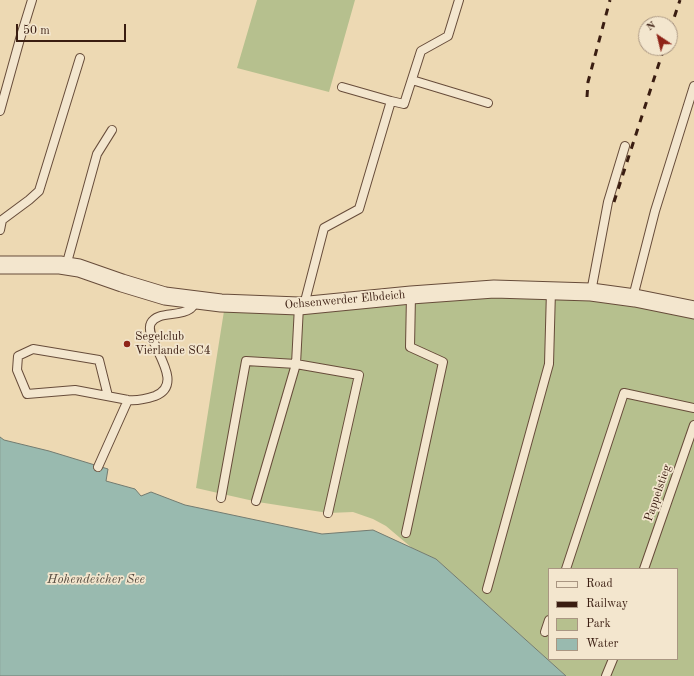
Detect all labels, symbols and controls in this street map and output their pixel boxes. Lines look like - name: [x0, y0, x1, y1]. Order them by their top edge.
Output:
- scale bar: [18, 16, 128, 42]
- north arrow: [638, 16, 678, 56]
- text: N: [645, 20, 658, 33]
- text: 50 m: [23, 25, 50, 37]
- street label: Ochsenwerder Elbdeich: [284, 288, 406, 312]
- place label: Segelclub Vierlande SC4: [135, 330, 211, 358]
- marker: Segelclub Vierlande SC4: [122, 339, 132, 349]
- street label: Pappelstieg: [642, 463, 674, 523]
- legend: [548, 568, 678, 660]
- water label: Hohendeicher See: [47, 572, 145, 588]
- text: Road: [586, 578, 613, 590]
- text: Railway: [586, 598, 628, 610]
- text: Park: [586, 618, 611, 630]
- text: Water: [586, 638, 618, 650]

